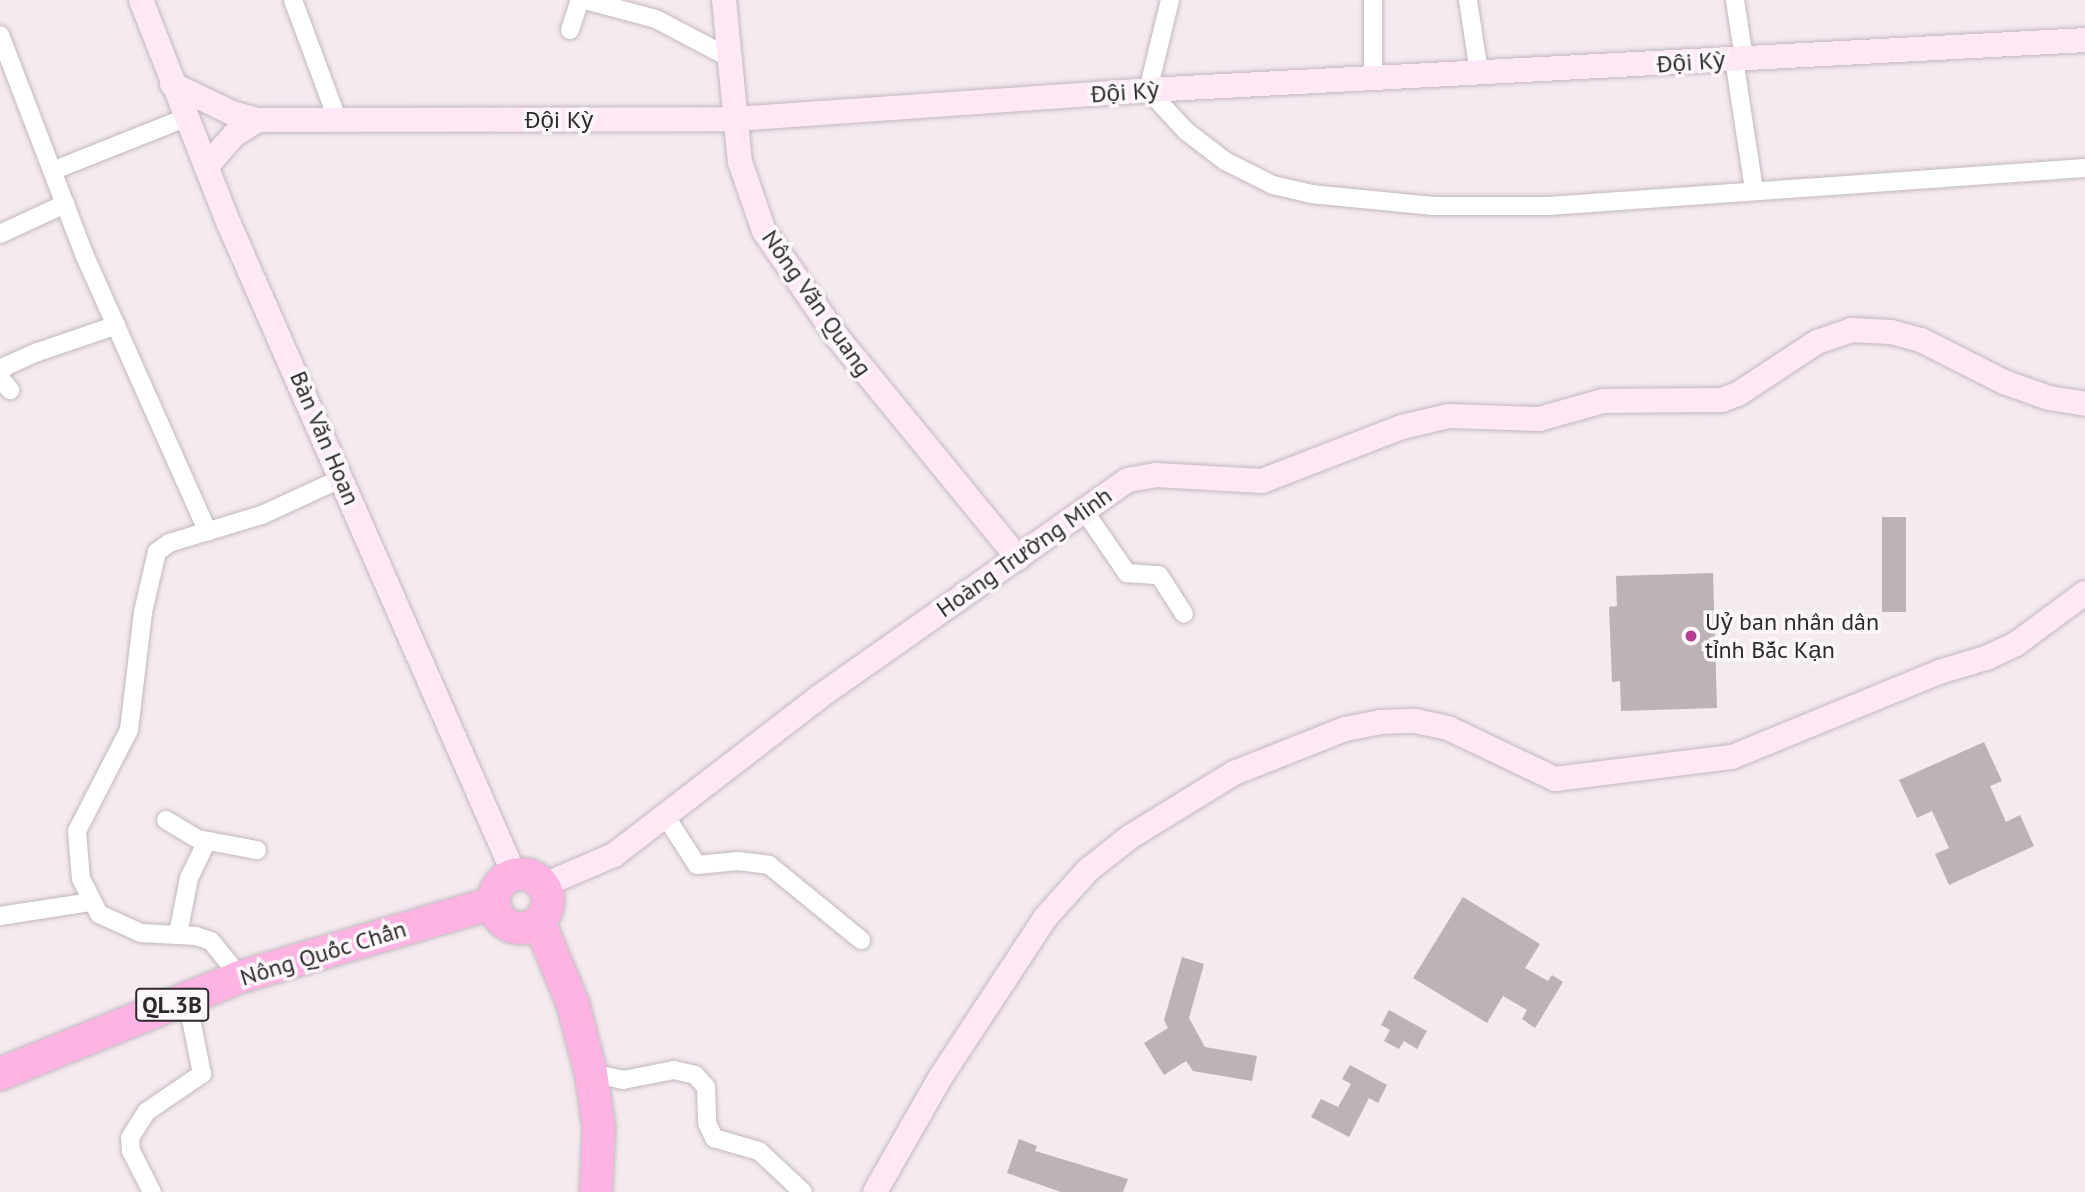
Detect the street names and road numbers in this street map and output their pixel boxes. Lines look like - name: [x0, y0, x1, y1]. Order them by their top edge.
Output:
- street label: Đội Kỳ: [1656, 45, 1726, 79]
- street label: Đội Kỳ: [1090, 75, 1160, 109]
- street label: Đội Kỳ: [525, 106, 593, 134]
- street label: Nông Văn Quang: [756, 224, 878, 382]
- street label: Bàn Văn Hoan: [284, 366, 366, 510]
- street label: Hoàng Trường Minh: [930, 481, 1118, 623]
- street label: Nông Quốc Chấn: [236, 914, 410, 992]
- road number: QL.3B: [134, 986, 210, 1024]

